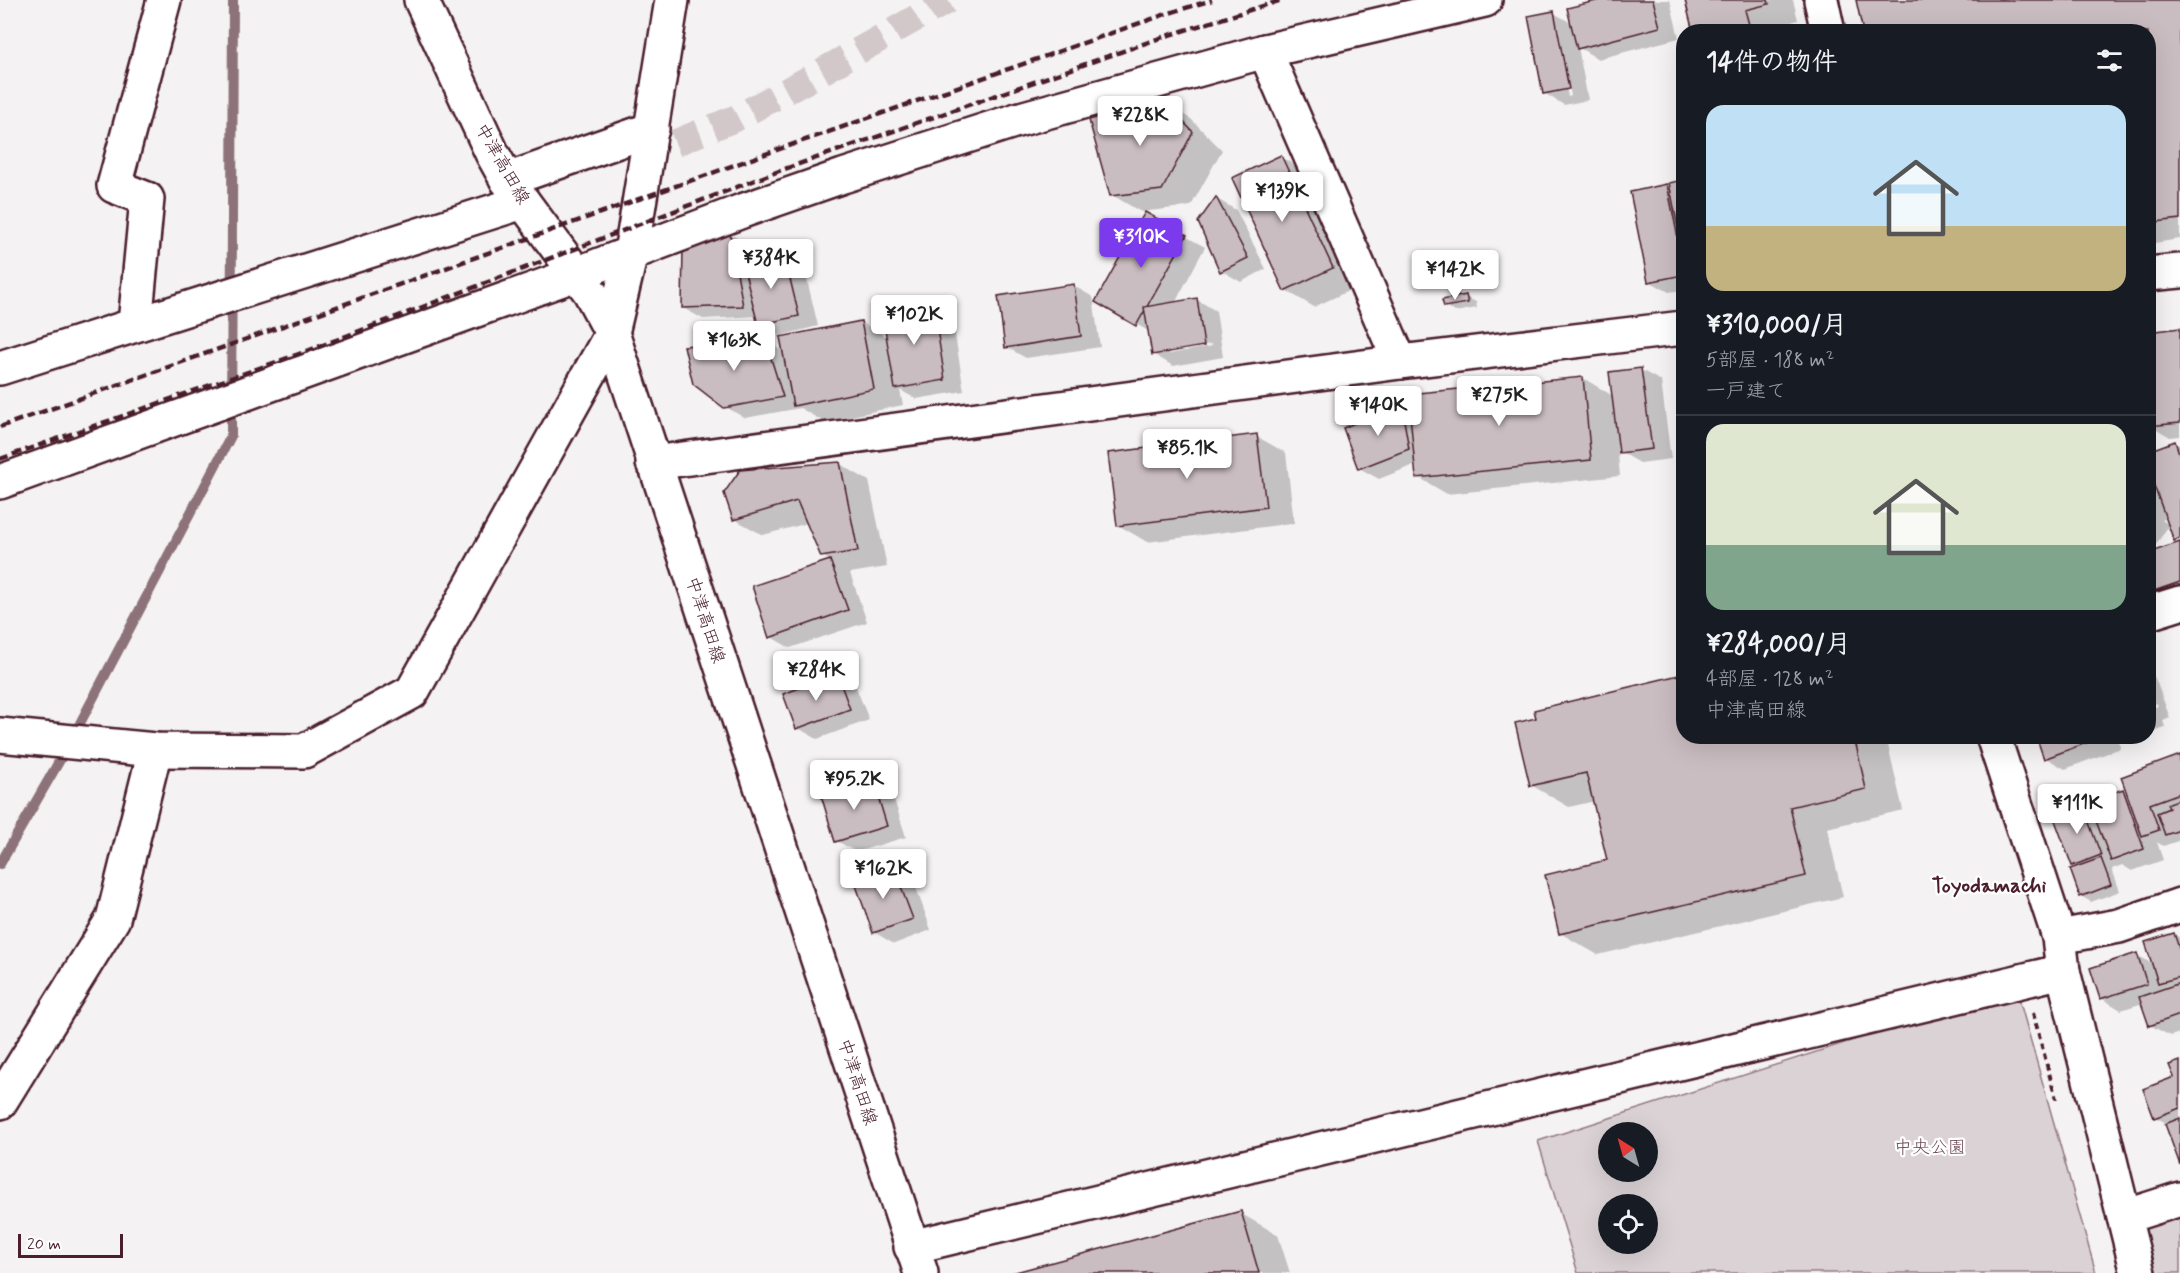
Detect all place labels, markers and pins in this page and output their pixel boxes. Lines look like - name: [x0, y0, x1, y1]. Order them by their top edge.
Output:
- pin: ¥228K: [1098, 96, 1182, 147]
- pin: ¥139K: [1240, 172, 1324, 223]
- pin: ¥310K: [1099, 218, 1183, 269]
- pin: ¥384K: [729, 239, 813, 290]
- pin: ¥142K: [1413, 250, 1497, 301]
- pin: ¥102K: [872, 295, 956, 346]
- pin: ¥163K: [692, 321, 776, 372]
- pin: ¥275K: [1457, 376, 1541, 427]
- pin: ¥140K: [1336, 386, 1420, 437]
- pin: ¥85.1K: [1138, 429, 1236, 480]
- pin: ¥284K: [774, 651, 858, 702]
- pin: ¥95.2K: [805, 760, 903, 811]
- pin: ¥111K: [2035, 784, 2119, 835]
- pin: ¥162K: [841, 849, 925, 900]

